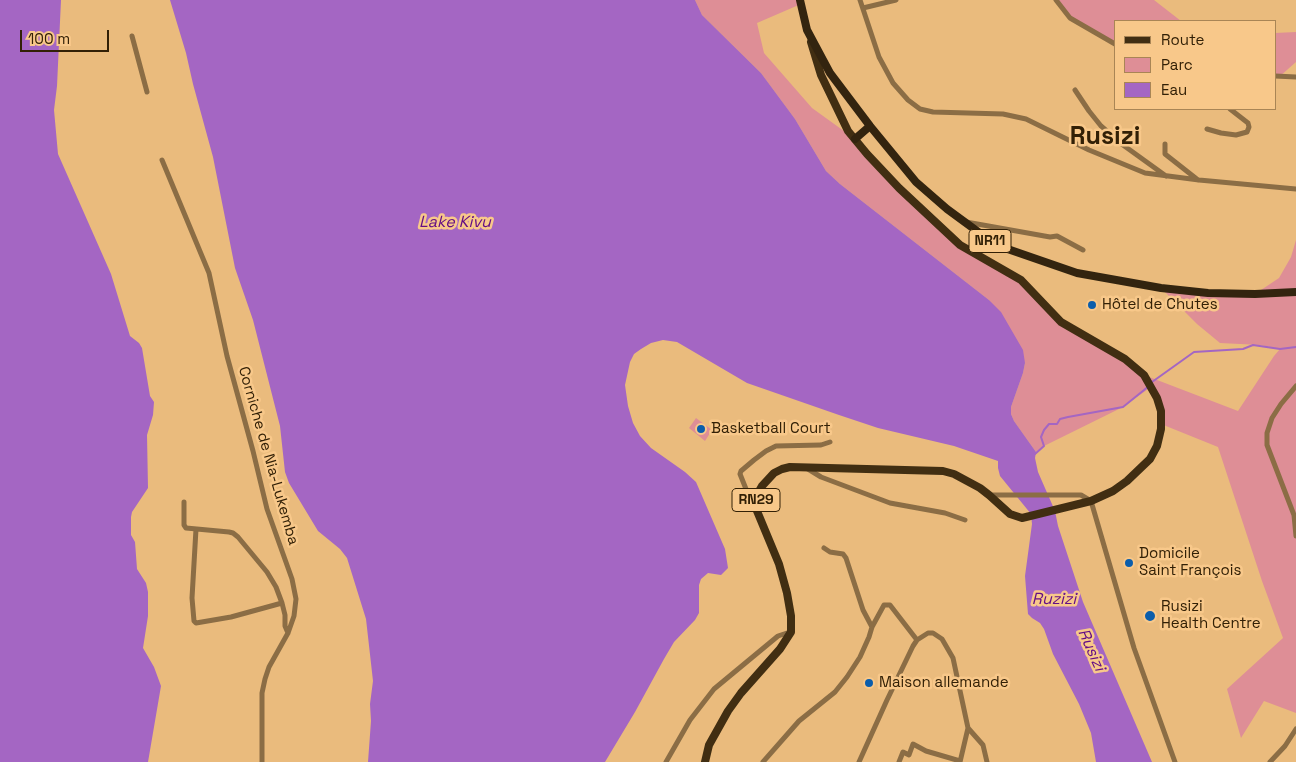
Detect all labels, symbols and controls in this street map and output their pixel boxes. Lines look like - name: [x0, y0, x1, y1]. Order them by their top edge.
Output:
- scale bar: [22, 20, 111, 52]
- legend: [1114, 20, 1276, 110]
- text: 100 m: [28, 29, 70, 48]
- text: Route: [1161, 30, 1204, 49]
- text: Parc: [1161, 55, 1193, 74]
- text: Eau: [1161, 80, 1187, 99]
- district label: Rusizi: [1070, 122, 1140, 152]
- water label: Lake Kivu: [419, 213, 491, 233]
- road number: NR11: [969, 230, 1011, 252]
- place label: Hôtel de Chutes: [1102, 296, 1218, 314]
- marker: Hôtel de Chutes: [1086, 299, 1098, 311]
- street label: Corniche de Nia-Lukemba: [234, 365, 302, 547]
- place label: Basketball Court: [711, 420, 831, 438]
- marker: Basketball Court: [695, 423, 707, 435]
- road number: RN29: [732, 488, 780, 512]
- place label: Domicile Saint François: [1139, 545, 1241, 580]
- marker: Domicile Saint François: [1123, 557, 1135, 569]
- water label: Ruzizi: [1032, 590, 1076, 610]
- place label: Rusizi Health Centre: [1161, 598, 1261, 633]
- marker: Rusizi Health Centre: [1143, 609, 1157, 623]
- water label: Rusizi: [1073, 626, 1109, 674]
- place label: Maison allemande: [879, 674, 1009, 692]
- marker: Maison allemande: [863, 677, 875, 689]

